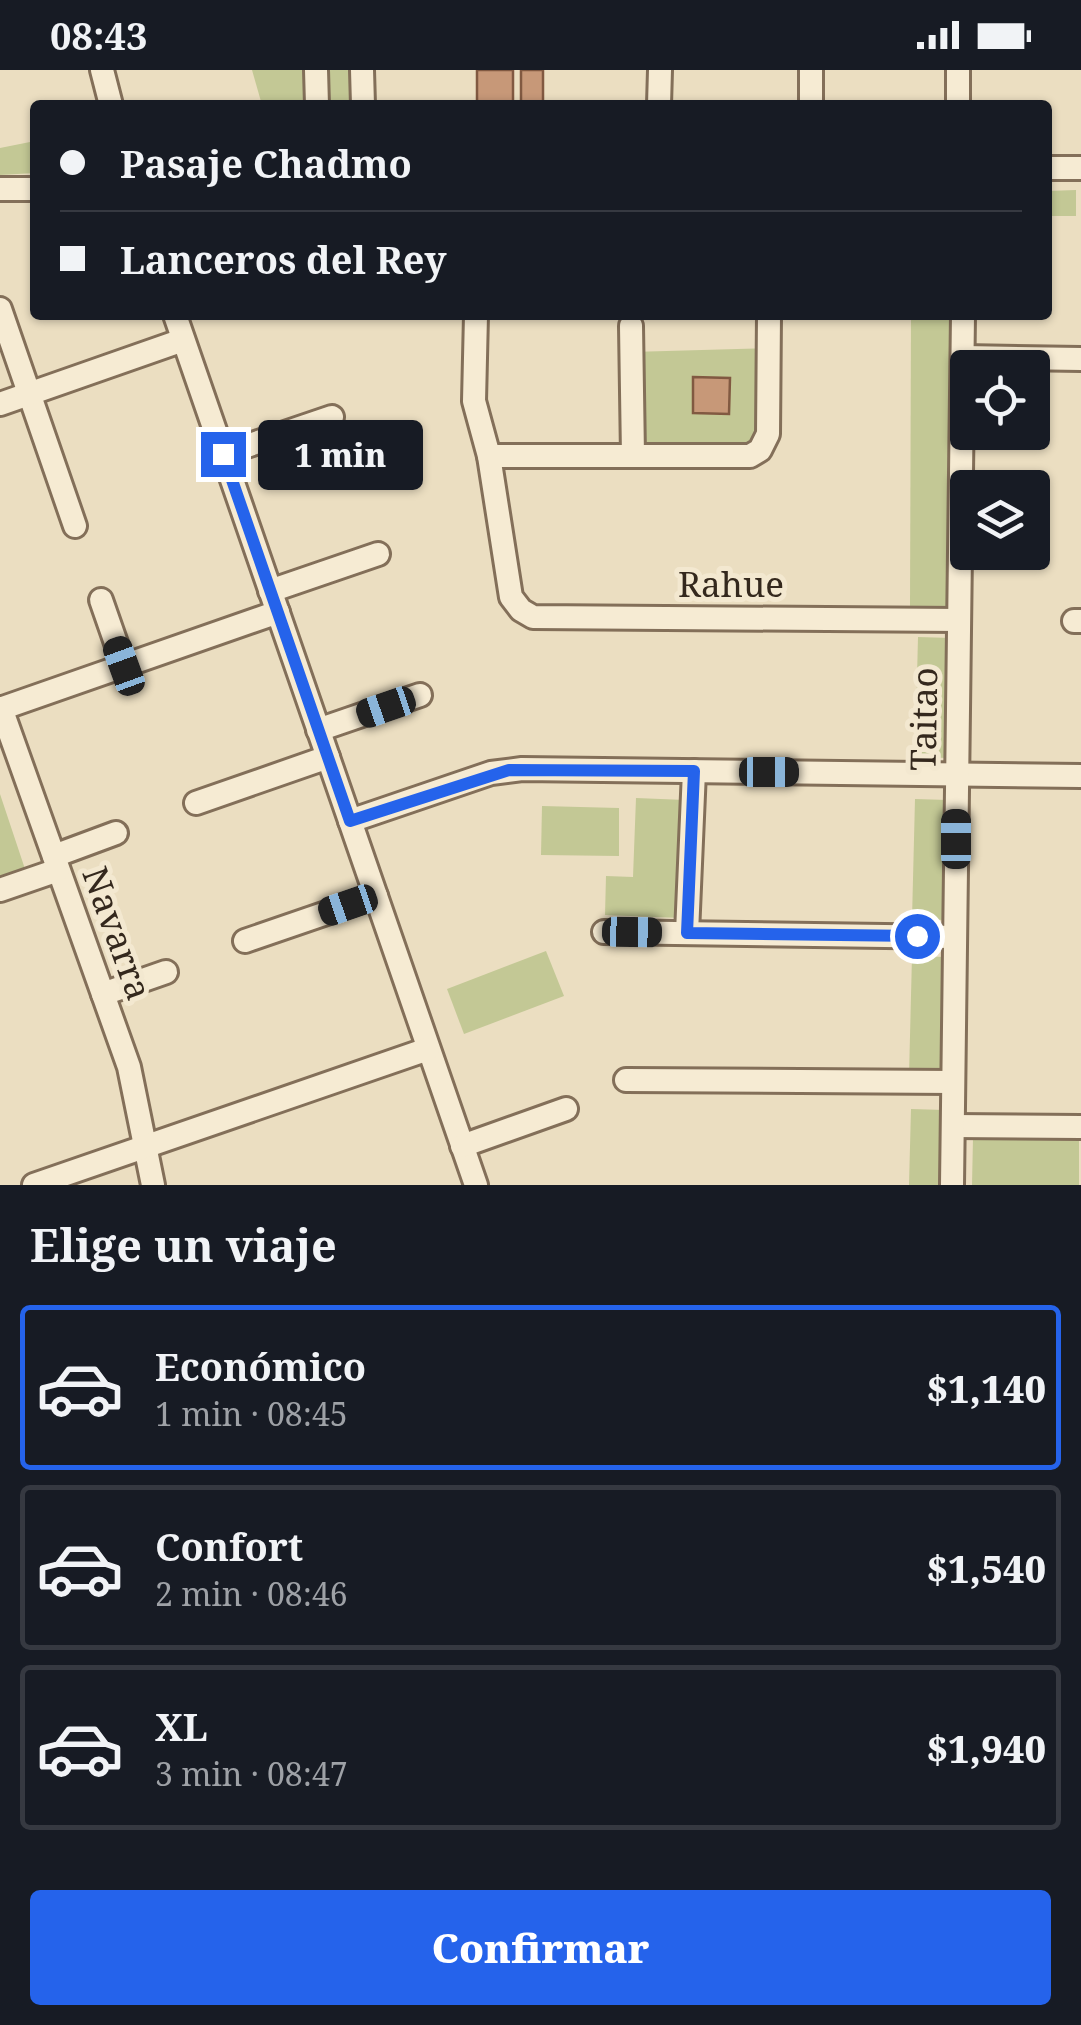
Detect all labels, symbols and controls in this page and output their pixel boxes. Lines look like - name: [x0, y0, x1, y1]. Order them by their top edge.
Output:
- text: 08:43: [50, 9, 147, 61]
- text: Pasaje Chadmo: [120, 137, 412, 189]
- text: Lanceros del Rey: [120, 233, 447, 285]
- map controls: [950, 350, 1050, 570]
- button: locate: [950, 350, 1050, 450]
- callout: 1 min: [258, 419, 423, 489]
- route end: [201, 432, 246, 477]
- text: 1 min: [295, 433, 386, 476]
- button: layers: [950, 470, 1050, 570]
- street label: Rahue: [678, 560, 784, 607]
- car: [100, 633, 148, 699]
- street label: Taitao: [899, 667, 947, 771]
- car: [353, 683, 419, 731]
- car: [739, 757, 799, 787]
- car: [941, 809, 971, 869]
- street label: Navarra: [72, 860, 164, 1006]
- car: [315, 881, 381, 929]
- route start: [895, 914, 940, 959]
- car: [602, 916, 662, 948]
- text: Elige un viaje: [30, 1214, 337, 1275]
- text: Económico: [155, 1340, 366, 1392]
- icon: car: [35, 1343, 125, 1433]
- text: $1,140: [926, 1362, 1046, 1414]
- text: 1 min · 08:45: [155, 1392, 348, 1435]
- text: Confort: [155, 1520, 303, 1572]
- icon: car: [35, 1523, 125, 1613]
- text: $1,540: [926, 1542, 1046, 1594]
- text: 2 min · 08:46: [155, 1572, 348, 1615]
- text: XL: [155, 1700, 208, 1752]
- icon: car: [35, 1703, 125, 1793]
- text: $1,940: [926, 1722, 1046, 1774]
- text: 3 min · 08:47: [155, 1752, 348, 1795]
- button: Confirmar: [30, 1890, 1051, 2005]

